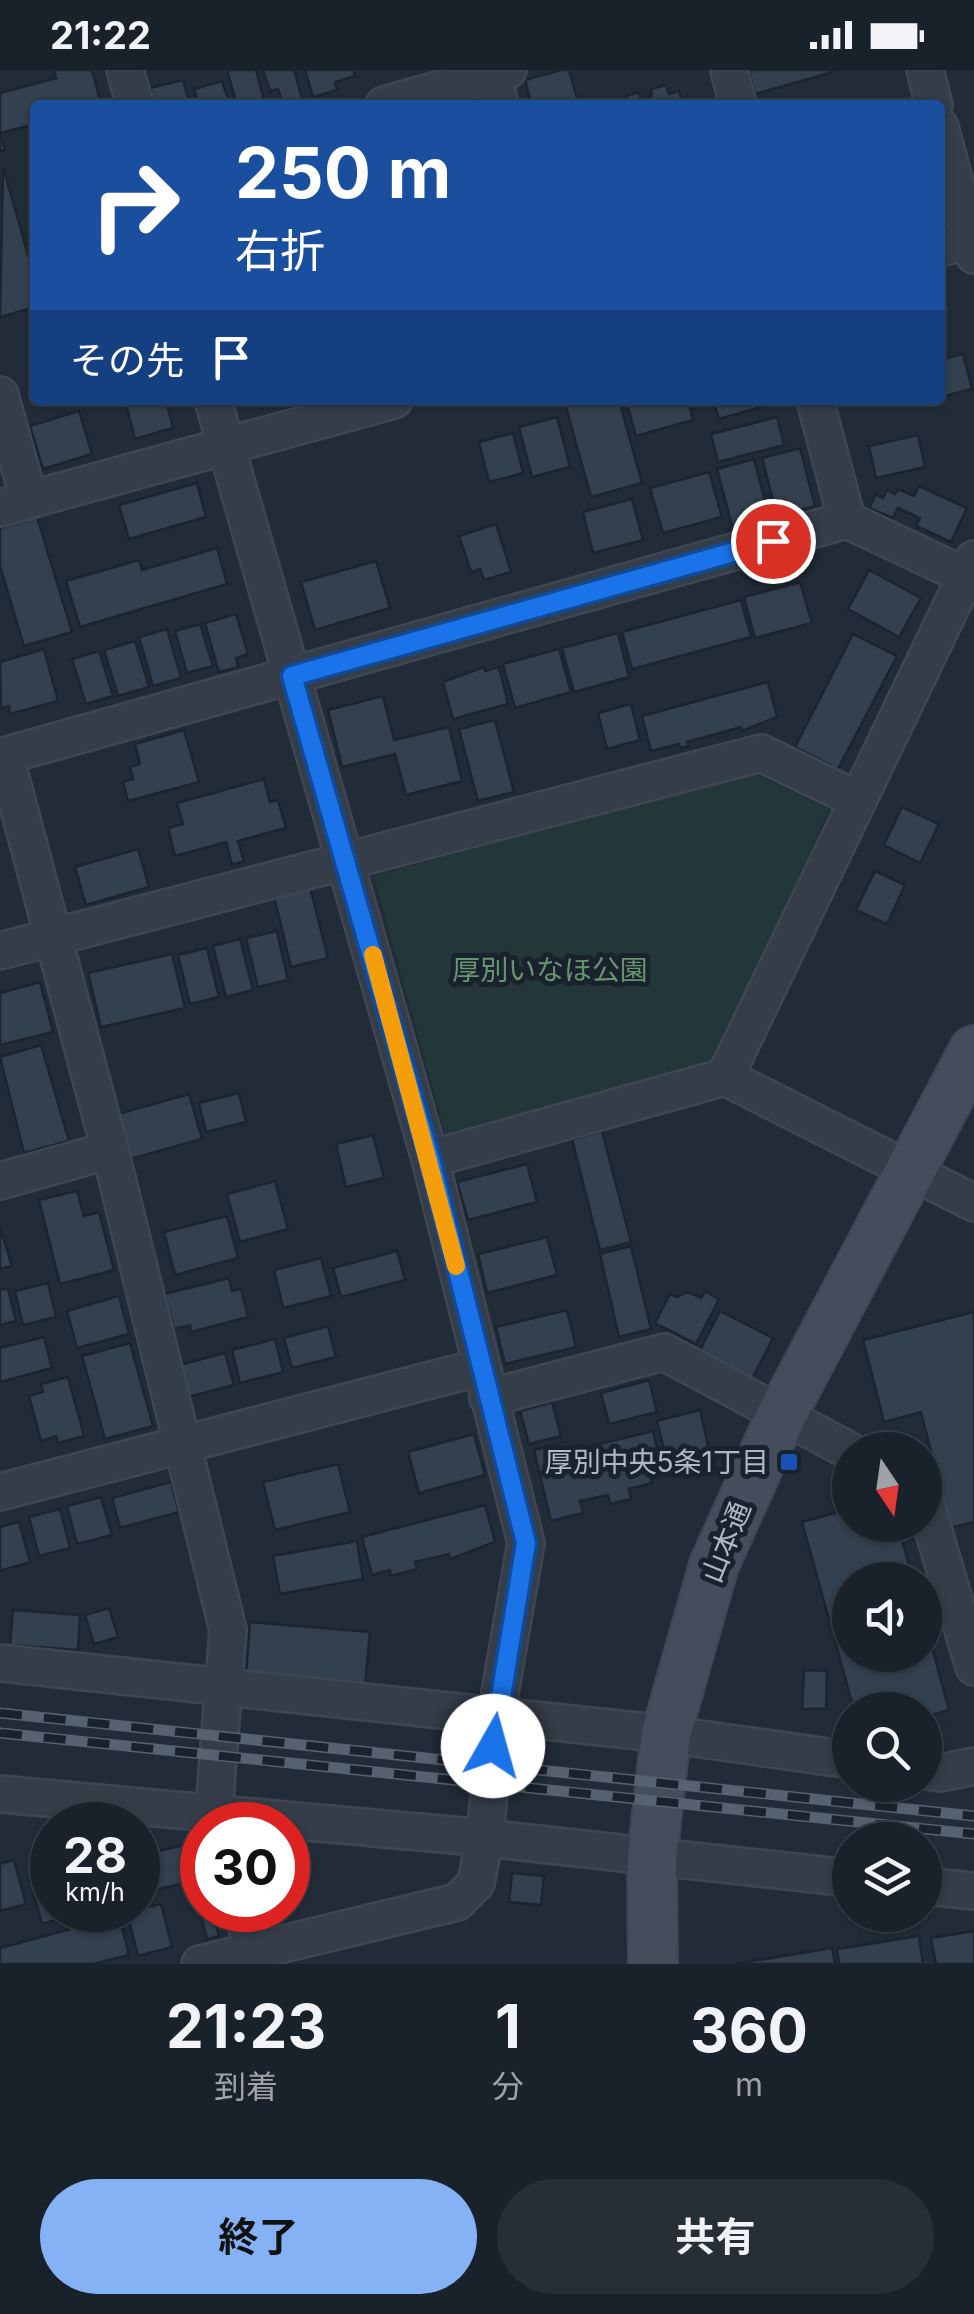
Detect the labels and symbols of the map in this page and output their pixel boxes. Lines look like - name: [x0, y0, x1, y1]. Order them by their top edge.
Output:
- pin: [731, 499, 816, 584]
- park label: 厚別いなほ公園: [452, 953, 648, 987]
- north arrow: [832, 1432, 942, 1542]
- place label: 厚別中央5条1丁目: [545, 1445, 769, 1479]
- marker: 厚別中央5条1丁目: [778, 1451, 800, 1473]
- street label: 山本通: [695, 1497, 757, 1587]
- position arrow: [441, 1694, 545, 1798]
- speed limit sign: 30: [180, 1802, 310, 1932]

